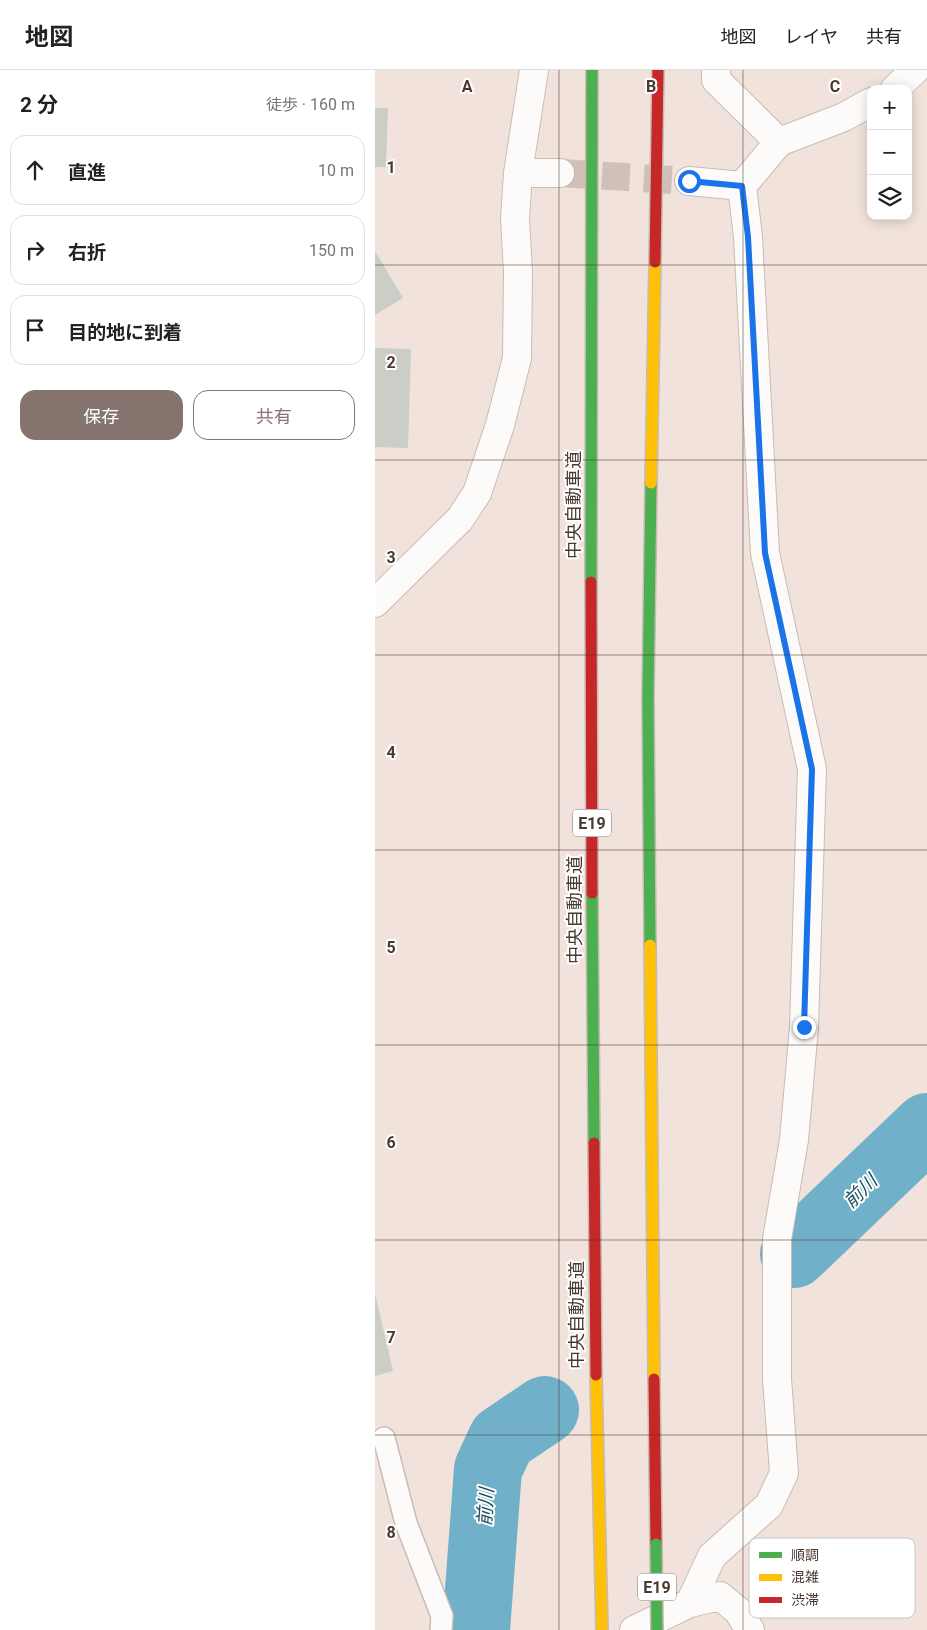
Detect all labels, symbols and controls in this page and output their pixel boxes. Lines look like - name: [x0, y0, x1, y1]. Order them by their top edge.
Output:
- text: 地図: [25, 23, 73, 51]
- text: 地図: [721, 26, 757, 47]
- text: レイヤ: [785, 26, 838, 47]
- text: 共有: [866, 26, 902, 47]
- text: A: [462, 77, 473, 96]
- text: B: [646, 77, 656, 96]
- text: C: [830, 77, 840, 96]
- map controls: [867, 85, 912, 220]
- button: +: [867, 85, 912, 130]
- text: 2 分: [20, 93, 58, 117]
- text: 徒歩 · 160 m: [266, 95, 355, 114]
- button: −: [867, 130, 912, 175]
- icon: ahead: [21, 156, 49, 184]
- text: 1: [386, 158, 396, 177]
- text: 直進: [68, 161, 106, 184]
- text: 10 m: [318, 161, 354, 180]
- route start: [678, 170, 701, 193]
- button: layers: [867, 175, 912, 220]
- icon: right: [21, 236, 49, 264]
- text: 右折: [68, 241, 106, 264]
- text: 150 m: [309, 241, 354, 260]
- icon: arrive: [21, 316, 49, 344]
- text: 目的地に到着: [68, 321, 182, 344]
- text: 2: [386, 353, 396, 372]
- button: 保存: [20, 390, 183, 440]
- button: 共有: [193, 390, 355, 440]
- street label: 中央自動車道: [563, 451, 584, 559]
- text: 3: [386, 548, 396, 567]
- text: 4: [386, 743, 396, 762]
- road number: E19: [573, 810, 611, 836]
- street label: 中央自動車道: [564, 856, 585, 964]
- text: 5: [386, 938, 396, 957]
- route end: [793, 1016, 816, 1039]
- text: 6: [386, 1133, 396, 1152]
- water label: 前川: [839, 1169, 883, 1213]
- street label: 中央自動車道: [566, 1261, 587, 1369]
- text: 7: [386, 1328, 396, 1347]
- water label: 前川: [473, 1485, 498, 1527]
- text: 8: [386, 1523, 396, 1542]
- legend: [749, 1538, 915, 1618]
- text: 順調: [791, 1547, 819, 1563]
- text: 混雑: [791, 1569, 819, 1585]
- road number: E19: [638, 1574, 676, 1600]
- text: 渋滞: [791, 1592, 819, 1608]

